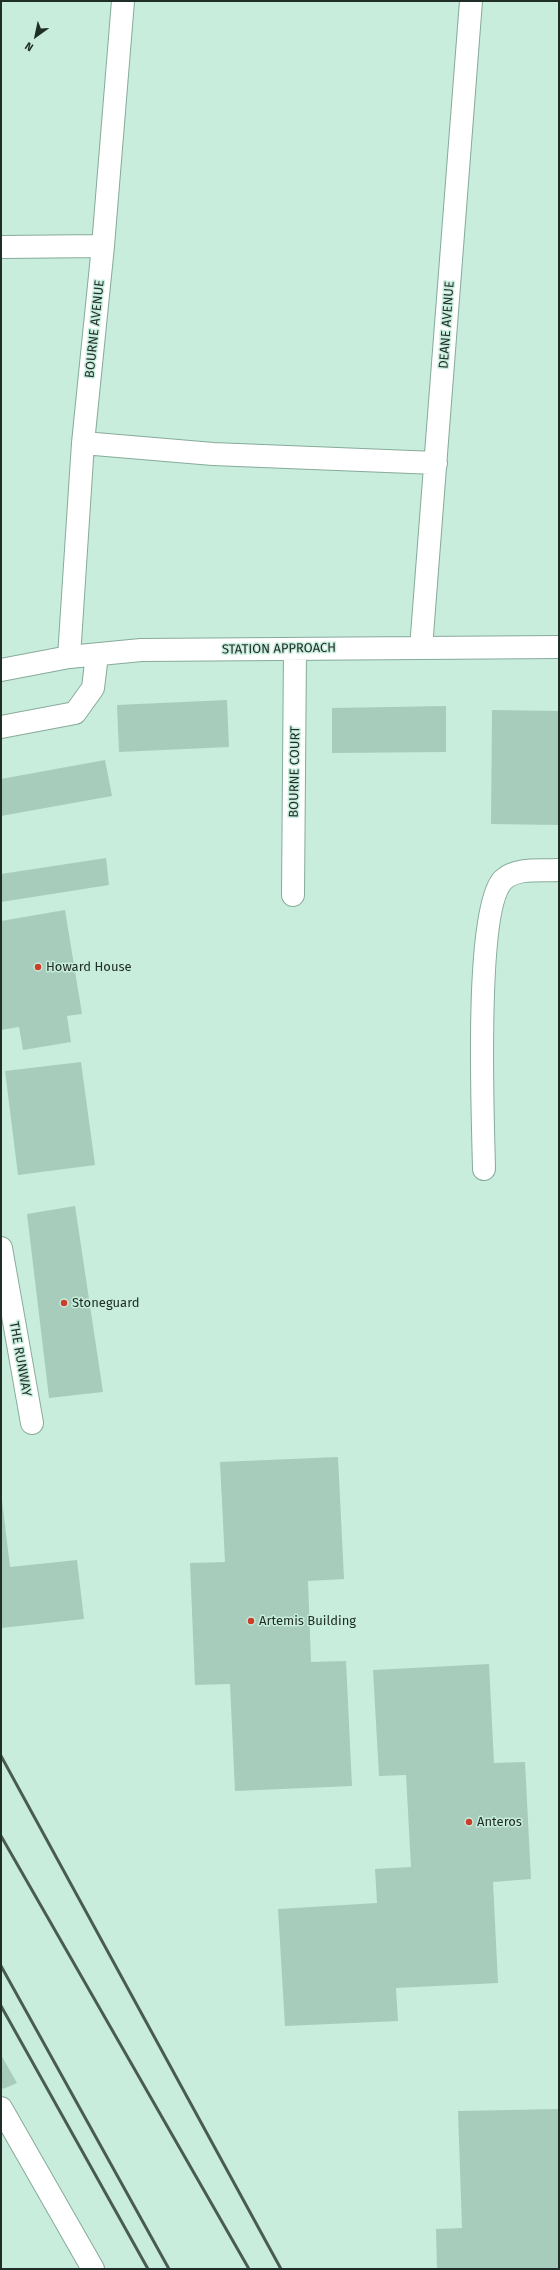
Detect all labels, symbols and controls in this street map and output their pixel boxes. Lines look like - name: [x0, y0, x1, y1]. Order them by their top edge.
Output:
- north arrow: [16, 16, 56, 56]
- text: N: [23, 39, 36, 54]
- street label: BOURNE AVENUE: [82, 279, 108, 379]
- street label: DEANE AVENUE: [436, 281, 458, 369]
- street label: STATION APPROACH: [222, 640, 336, 658]
- street label: BOURNE COURT: [286, 726, 304, 818]
- place label: Howard House: [46, 959, 132, 975]
- marker: Howard House: [33, 962, 43, 972]
- place label: Stoneguard: [72, 1295, 140, 1311]
- marker: Stoneguard: [59, 1298, 69, 1308]
- street label: THE RUNWAY: [6, 1320, 34, 1398]
- place label: Artemis Building: [259, 1613, 356, 1629]
- marker: Artemis Building: [246, 1616, 256, 1626]
- place label: Anteros: [477, 1814, 522, 1830]
- marker: Anteros: [464, 1817, 474, 1827]

